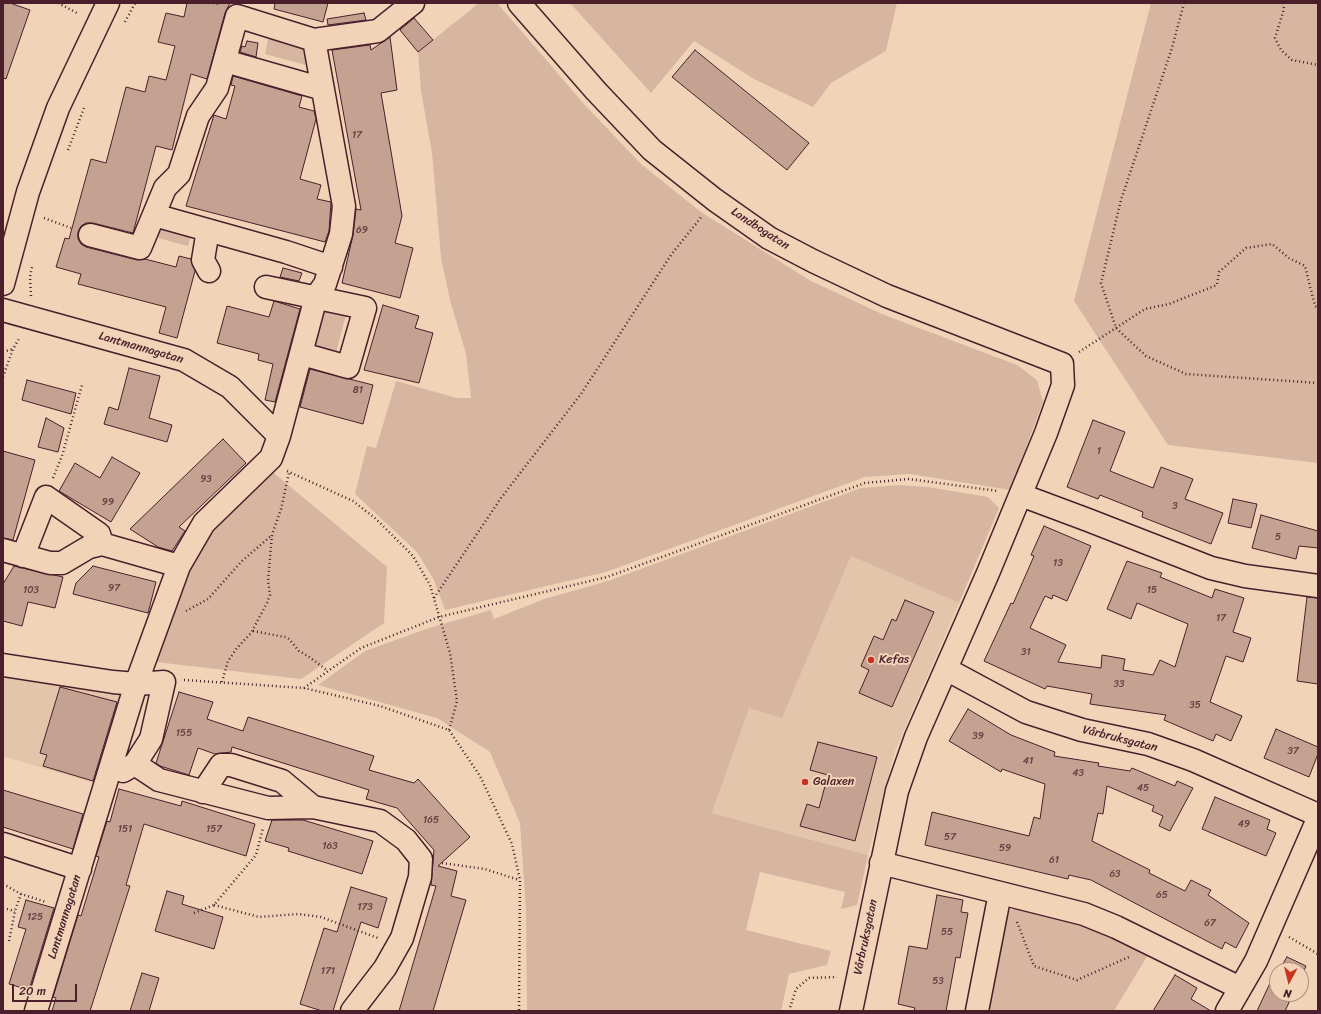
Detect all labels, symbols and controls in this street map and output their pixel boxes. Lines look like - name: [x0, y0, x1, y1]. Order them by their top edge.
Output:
- house number: 17: [352, 129, 362, 141]
- street label: Landbogatan: [728, 205, 792, 253]
- house number: 69: [356, 224, 368, 236]
- street label: Lantmannagatan: [97, 329, 185, 367]
- house number: 81: [353, 384, 363, 396]
- house number: 1: [1097, 445, 1101, 457]
- house number: 93: [200, 473, 212, 485]
- house number: 99: [102, 496, 114, 508]
- house number: 3: [1172, 500, 1178, 512]
- house number: 5: [1275, 531, 1281, 543]
- house number: 13: [1053, 557, 1063, 569]
- house number: 97: [108, 582, 120, 594]
- house number: 103: [23, 584, 39, 596]
- house number: 15: [1147, 584, 1157, 596]
- house number: 17: [1216, 612, 1226, 624]
- house number: 31: [1021, 646, 1031, 658]
- place label: Kefas: [879, 653, 909, 667]
- marker: Kefas: [866, 655, 876, 665]
- house number: 33: [1114, 678, 1124, 690]
- house number: 35: [1189, 699, 1201, 711]
- street label: Vårbruksgatan: [1081, 723, 1159, 755]
- house number: 155: [176, 727, 192, 739]
- house number: 39: [972, 730, 984, 742]
- house number: 37: [1287, 745, 1299, 757]
- house number: 41: [1023, 755, 1033, 767]
- house number: 43: [1072, 767, 1084, 779]
- place label: Galaxen: [813, 775, 854, 789]
- marker: Galaxen: [800, 777, 810, 787]
- house number: 45: [1137, 782, 1149, 794]
- house number: 165: [423, 814, 439, 826]
- house number: 49: [1238, 818, 1250, 830]
- house number: 151: [118, 823, 132, 835]
- house number: 157: [206, 823, 222, 835]
- house number: 57: [944, 831, 956, 843]
- house number: 163: [322, 840, 338, 852]
- house number: 59: [999, 842, 1011, 854]
- house number: 61: [1049, 854, 1059, 866]
- house number: 63: [1109, 868, 1121, 880]
- street label: Lantmannagatan: [45, 873, 85, 961]
- house number: 65: [1156, 889, 1168, 901]
- street label: Vårbruksgatan: [851, 898, 881, 976]
- house number: 173: [357, 901, 373, 913]
- house number: 125: [27, 911, 43, 923]
- house number: 67: [1204, 917, 1216, 929]
- house number: 55: [941, 926, 953, 938]
- north arrow: [1269, 962, 1309, 1002]
- house number: 171: [321, 965, 335, 977]
- house number: 53: [932, 975, 944, 987]
- scale bar: [14, 976, 79, 1002]
- text: 20 m: [19, 980, 46, 1002]
- text: N: [1283, 984, 1293, 1003]

